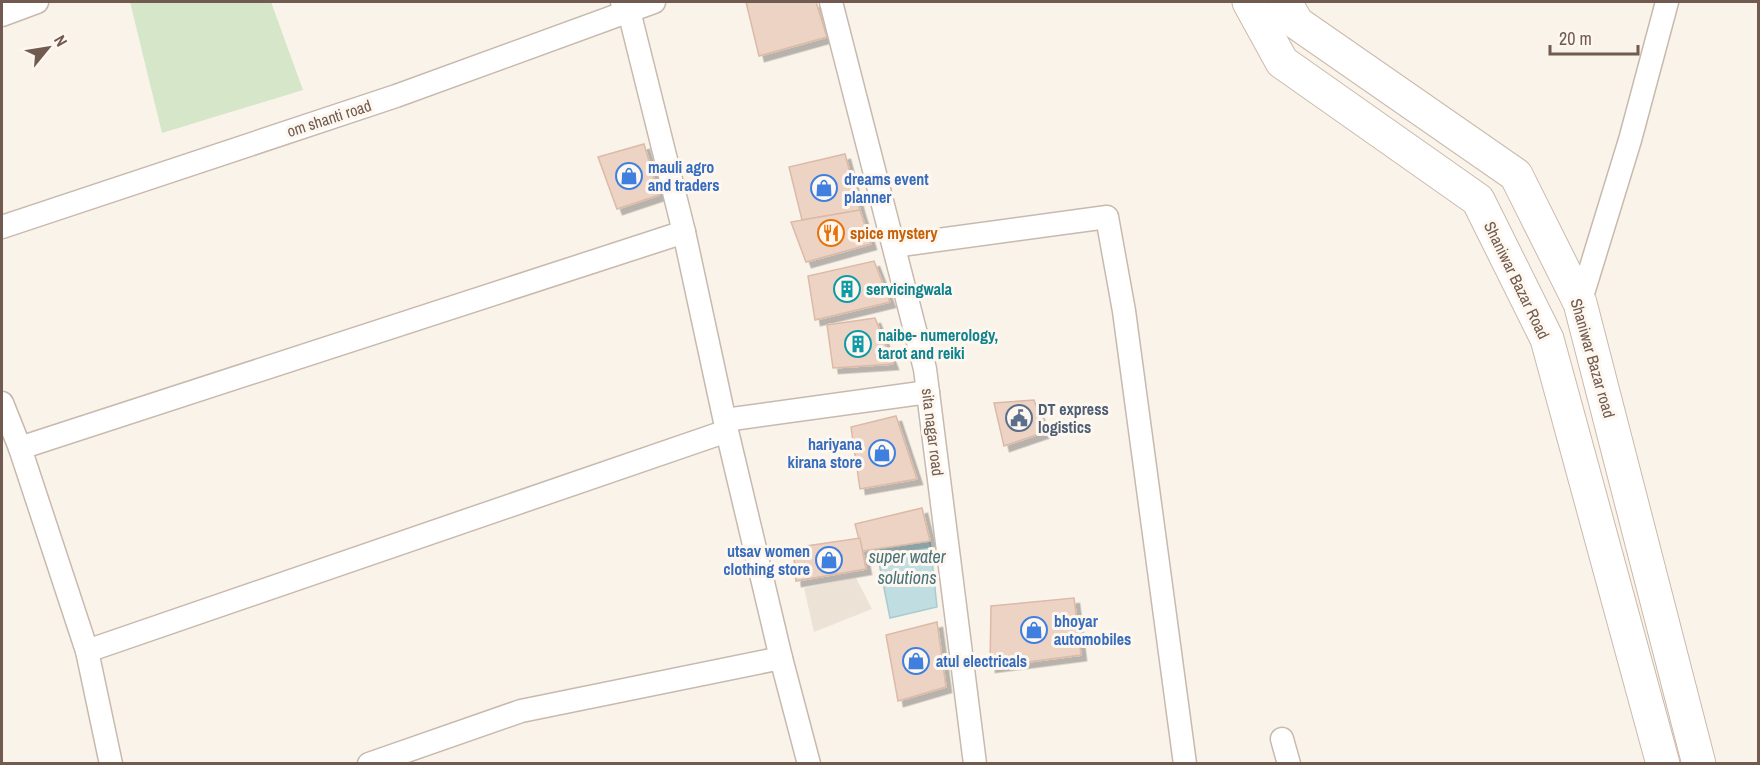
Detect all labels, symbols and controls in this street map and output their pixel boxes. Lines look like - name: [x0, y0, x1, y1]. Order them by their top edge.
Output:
- north arrow: [18, 18, 78, 78]
- scale bar: [1550, 18, 1638, 56]
- text: 20 m: [1559, 26, 1592, 51]
- text: N: [49, 31, 73, 50]
- street label: om shanti road: [284, 94, 374, 142]
- place label: mauli agro and traders: [648, 156, 719, 196]
- shop icon: mauli agro and traders: [614, 161, 644, 191]
- place label: dreams event planner: [844, 168, 929, 208]
- shop icon: dreams event planner: [809, 173, 839, 203]
- street label: Shaniwar Bazar Road: [1479, 217, 1555, 343]
- restaurant icon: spice mystery: [816, 218, 846, 248]
- place label: spice mystery: [850, 222, 938, 244]
- building icon: servicingwala: [832, 274, 862, 304]
- place label: servicingwala: [866, 278, 953, 300]
- street label: Shaniwar Bazar road: [1565, 296, 1621, 420]
- place label: naibe- numerology, tarot and reiki: [878, 324, 998, 364]
- building icon: naibe- numerology, tarot and reiki: [843, 329, 873, 359]
- street label: sita nagar road: [917, 387, 949, 477]
- place label: DT express logistics: [1038, 398, 1109, 438]
- public building icon: DT express logistics: [1004, 403, 1034, 433]
- place label: hariyana kirana store: [788, 433, 863, 473]
- shop icon: hariyana kirana store: [867, 438, 897, 468]
- place label: utsav women clothing store: [723, 540, 810, 580]
- water label: super water solutions: [868, 544, 947, 590]
- shop icon: utsav women clothing store: [814, 545, 844, 575]
- place label: bhoyar automobiles: [1054, 610, 1131, 650]
- shop icon: bhoyar automobiles: [1019, 615, 1049, 645]
- shop icon: atul electricals: [901, 646, 931, 676]
- place label: atul electricals: [936, 650, 1027, 672]

